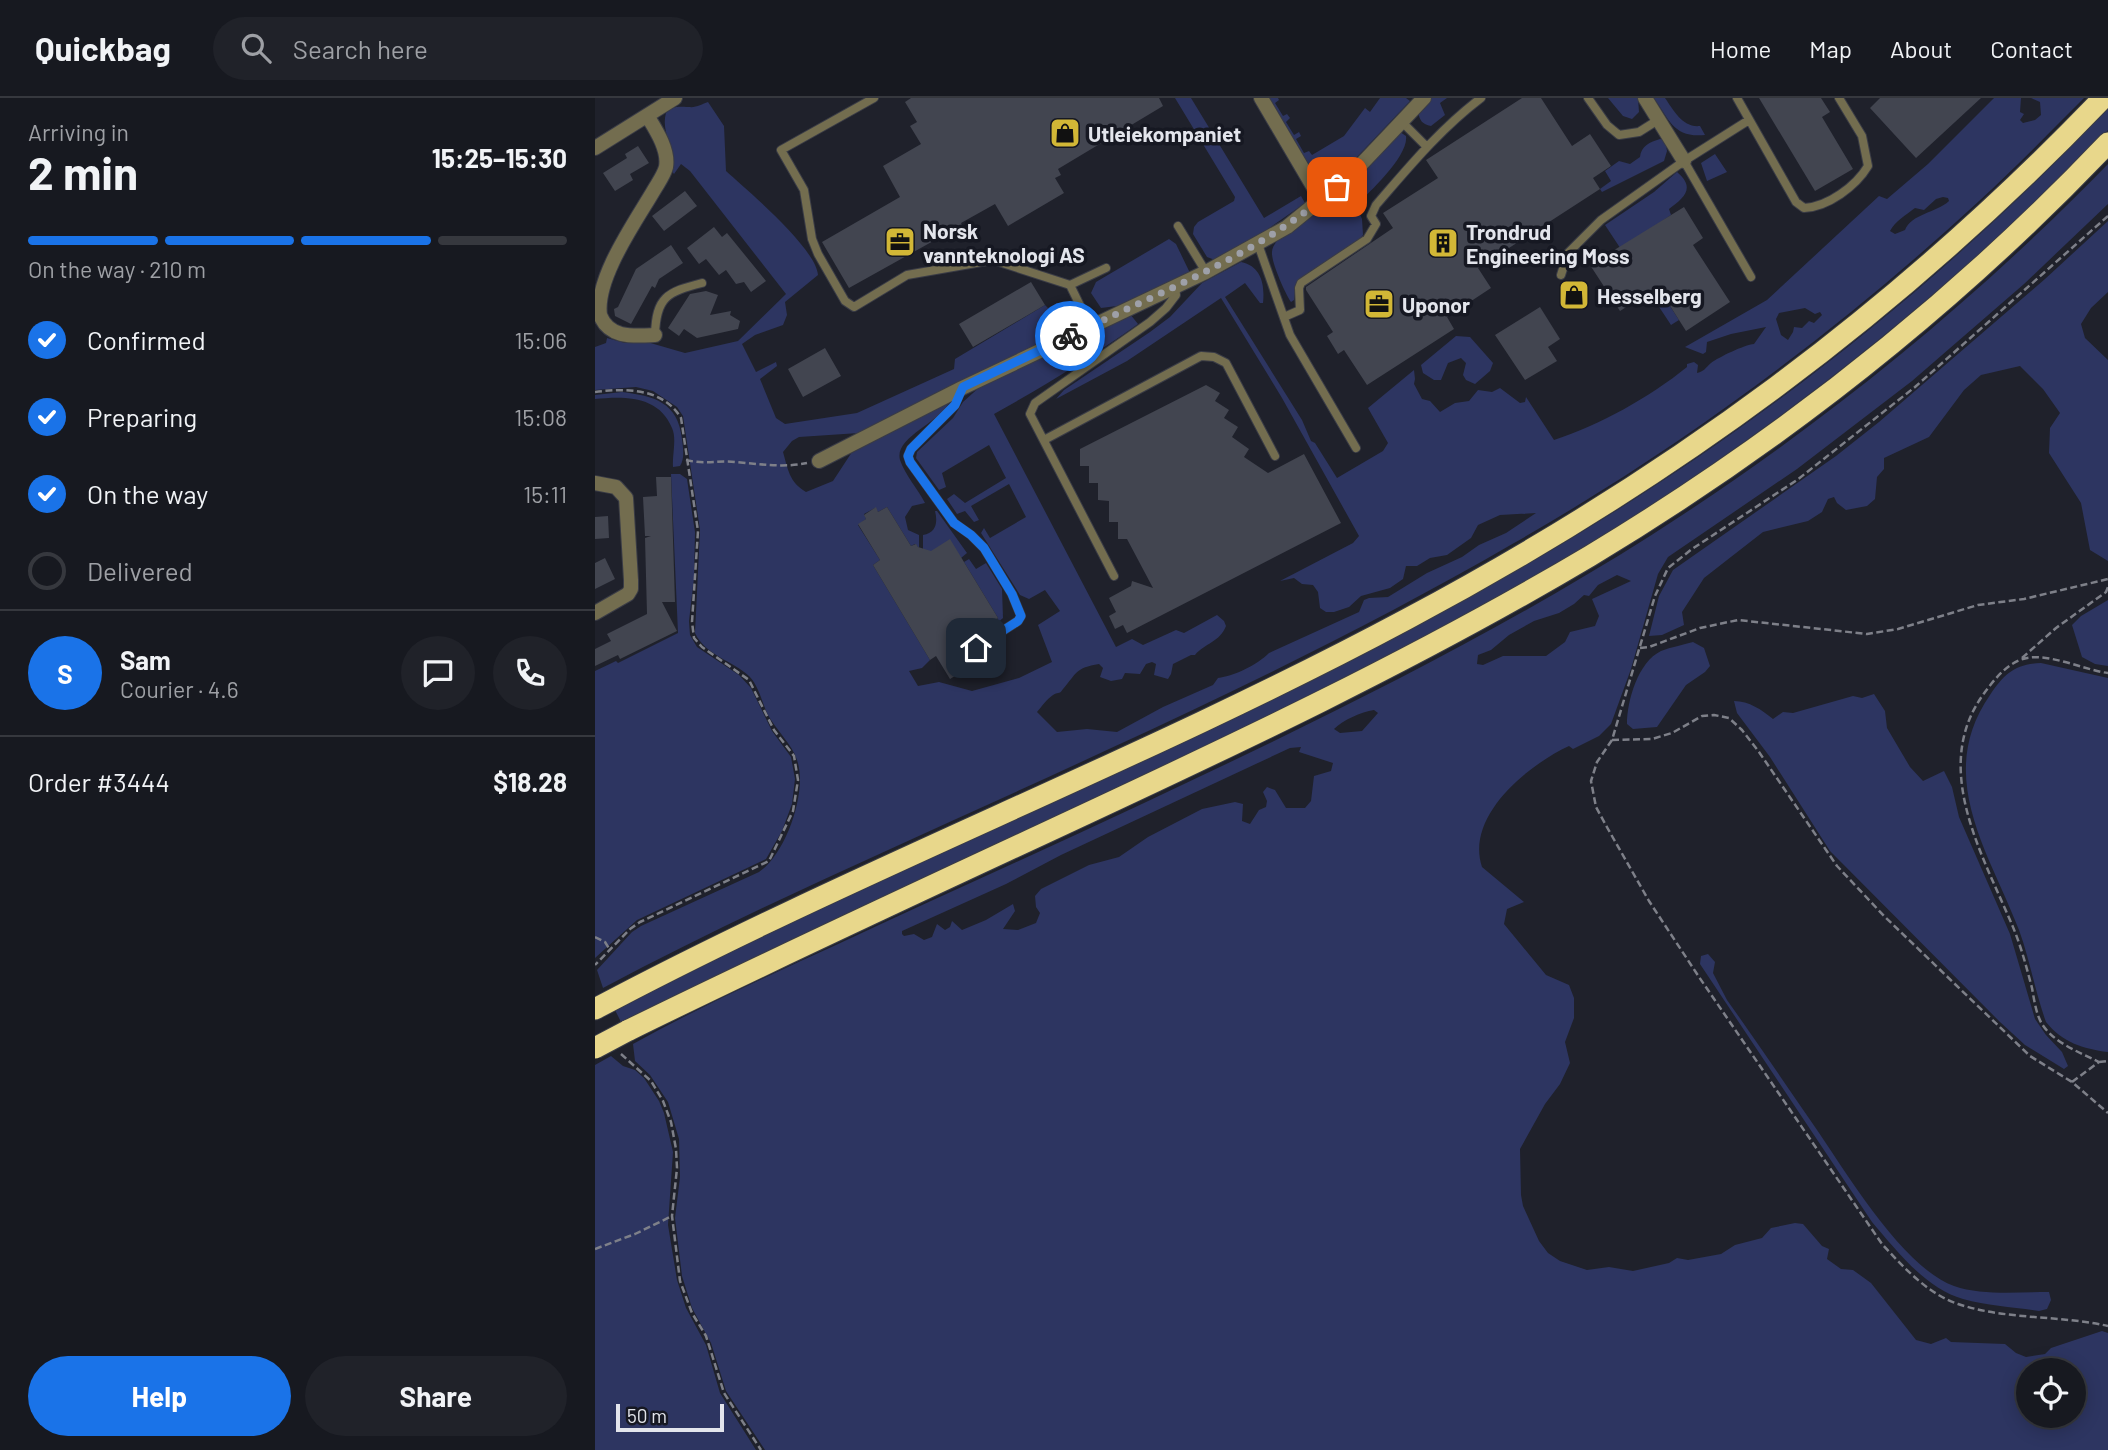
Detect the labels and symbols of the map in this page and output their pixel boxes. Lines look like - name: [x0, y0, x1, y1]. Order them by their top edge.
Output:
- shop icon: Utleiekompaniet: [1048, 116, 1082, 150]
- place label: Utleiekompaniet: [1088, 121, 1241, 146]
- pin: [1307, 157, 1367, 217]
- place label: Norsk vannteknologi AS: [923, 218, 1085, 267]
- place label: Trondrud Engineering Moss: [1466, 219, 1630, 268]
- office icon: Norsk vannteknologi AS: [883, 225, 917, 259]
- building icon: Trondrud Engineering Moss: [1426, 226, 1460, 260]
- shop icon: Hesselberg: [1557, 278, 1591, 312]
- place label: Hesselberg: [1597, 283, 1702, 308]
- office icon: Uponor: [1362, 287, 1396, 321]
- place label: Uponor: [1402, 292, 1470, 317]
- courier: [1035, 301, 1105, 371]
- pin: [946, 618, 1006, 678]
- scale bar: [616, 1401, 725, 1433]

